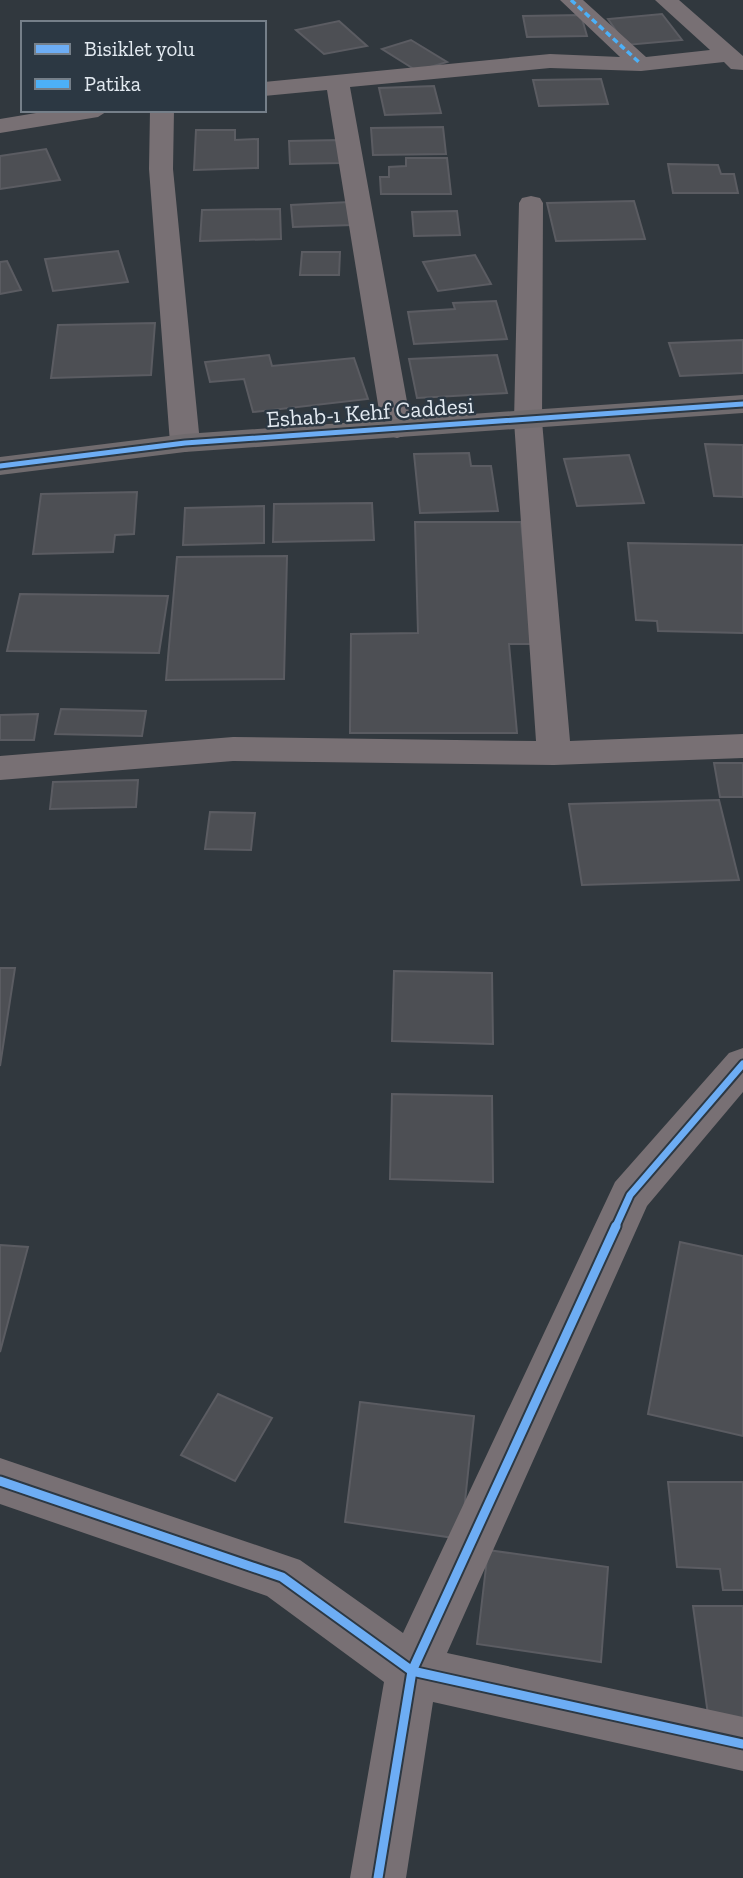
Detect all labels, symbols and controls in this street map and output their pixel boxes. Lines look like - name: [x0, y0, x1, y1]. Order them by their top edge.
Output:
- legend: [21, 21, 266, 112]
- text: Bisiklet yolu: [84, 36, 195, 61]
- text: Patika: [84, 71, 141, 96]
- street label: Eshab-ı Kehf Caddesi: [265, 391, 475, 433]

